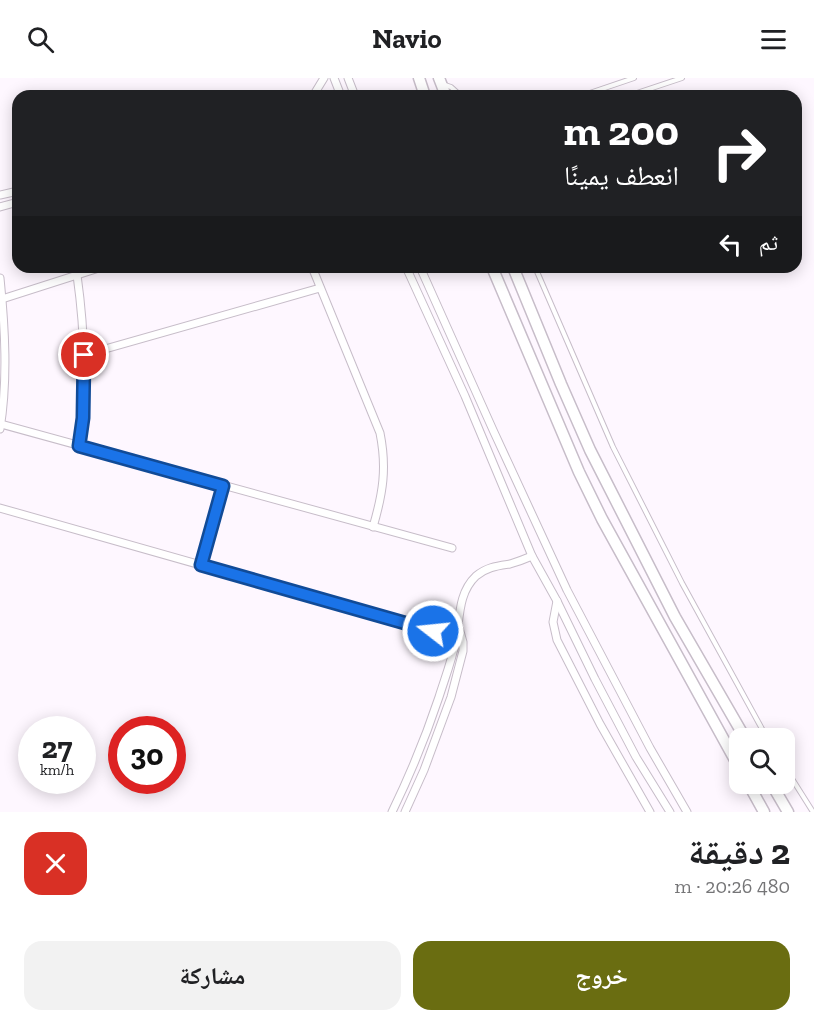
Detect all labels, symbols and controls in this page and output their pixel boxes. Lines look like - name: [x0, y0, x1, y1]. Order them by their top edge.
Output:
- icon: search: [24, 23, 57, 56]
- text: Navio: [372, 23, 442, 55]
- icon: menu: [757, 23, 790, 56]
- text: 200 m: [563, 105, 679, 156]
- icon: right: [700, 114, 778, 192]
- text: انعطف يمينًا: [564, 160, 679, 192]
- icon: left: [714, 228, 747, 261]
- text: ثم: [759, 229, 778, 256]
- pin: [58, 329, 109, 380]
- icon: arrive: [67, 338, 100, 371]
- position arrow: [401, 599, 465, 663]
- speed limit sign: 30: [108, 716, 186, 794]
- map controls: [729, 728, 795, 794]
- button: search: [729, 728, 795, 794]
- text: 27: [42, 730, 72, 766]
- text: km/h: [40, 761, 74, 779]
- text: 2 دقيقة: [688, 830, 790, 873]
- button: close: [24, 832, 87, 895]
- text: 480 m · 20:26: [674, 874, 790, 898]
- button: مشاركة: [24, 941, 401, 1010]
- button: خروج: [413, 941, 790, 1010]

